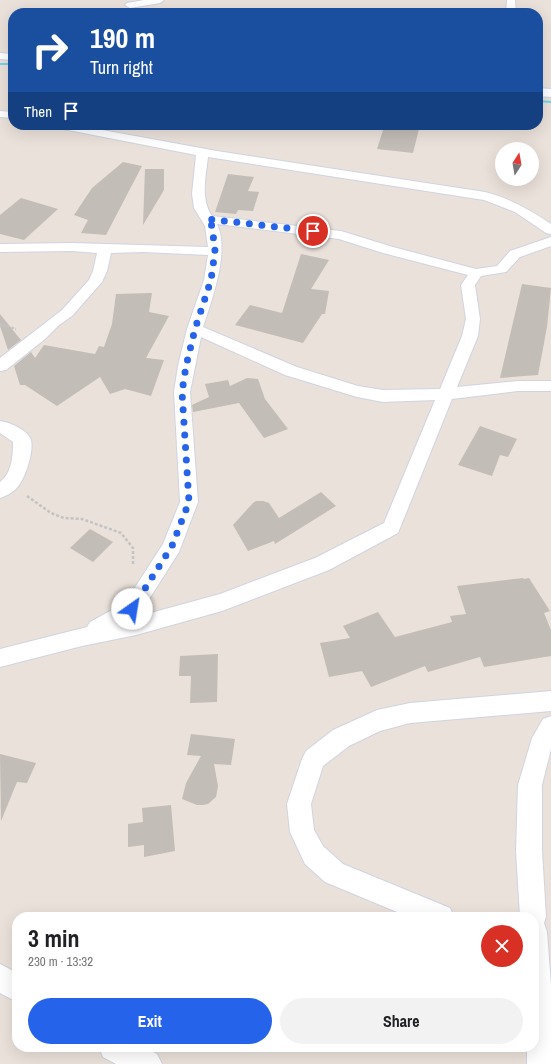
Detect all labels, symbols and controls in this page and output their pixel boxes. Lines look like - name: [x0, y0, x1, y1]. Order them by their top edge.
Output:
- text: 190 m: [90, 19, 155, 57]
- icon: right: [24, 24, 76, 76]
- text: Turn right: [90, 55, 153, 80]
- icon: arrive: [60, 100, 82, 122]
- text: Then: [24, 101, 52, 122]
- north arrow: [495, 142, 539, 186]
- map controls: [495, 142, 539, 186]
- pin: [296, 214, 330, 248]
- icon: arrive: [302, 220, 324, 242]
- position arrow: [111, 588, 153, 630]
- text: 3 min: [28, 922, 79, 954]
- button: close: [481, 925, 523, 967]
- text: 230 m · 13:32: [28, 953, 93, 970]
- button: Exit: [28, 998, 272, 1044]
- button: Share: [280, 998, 523, 1044]

